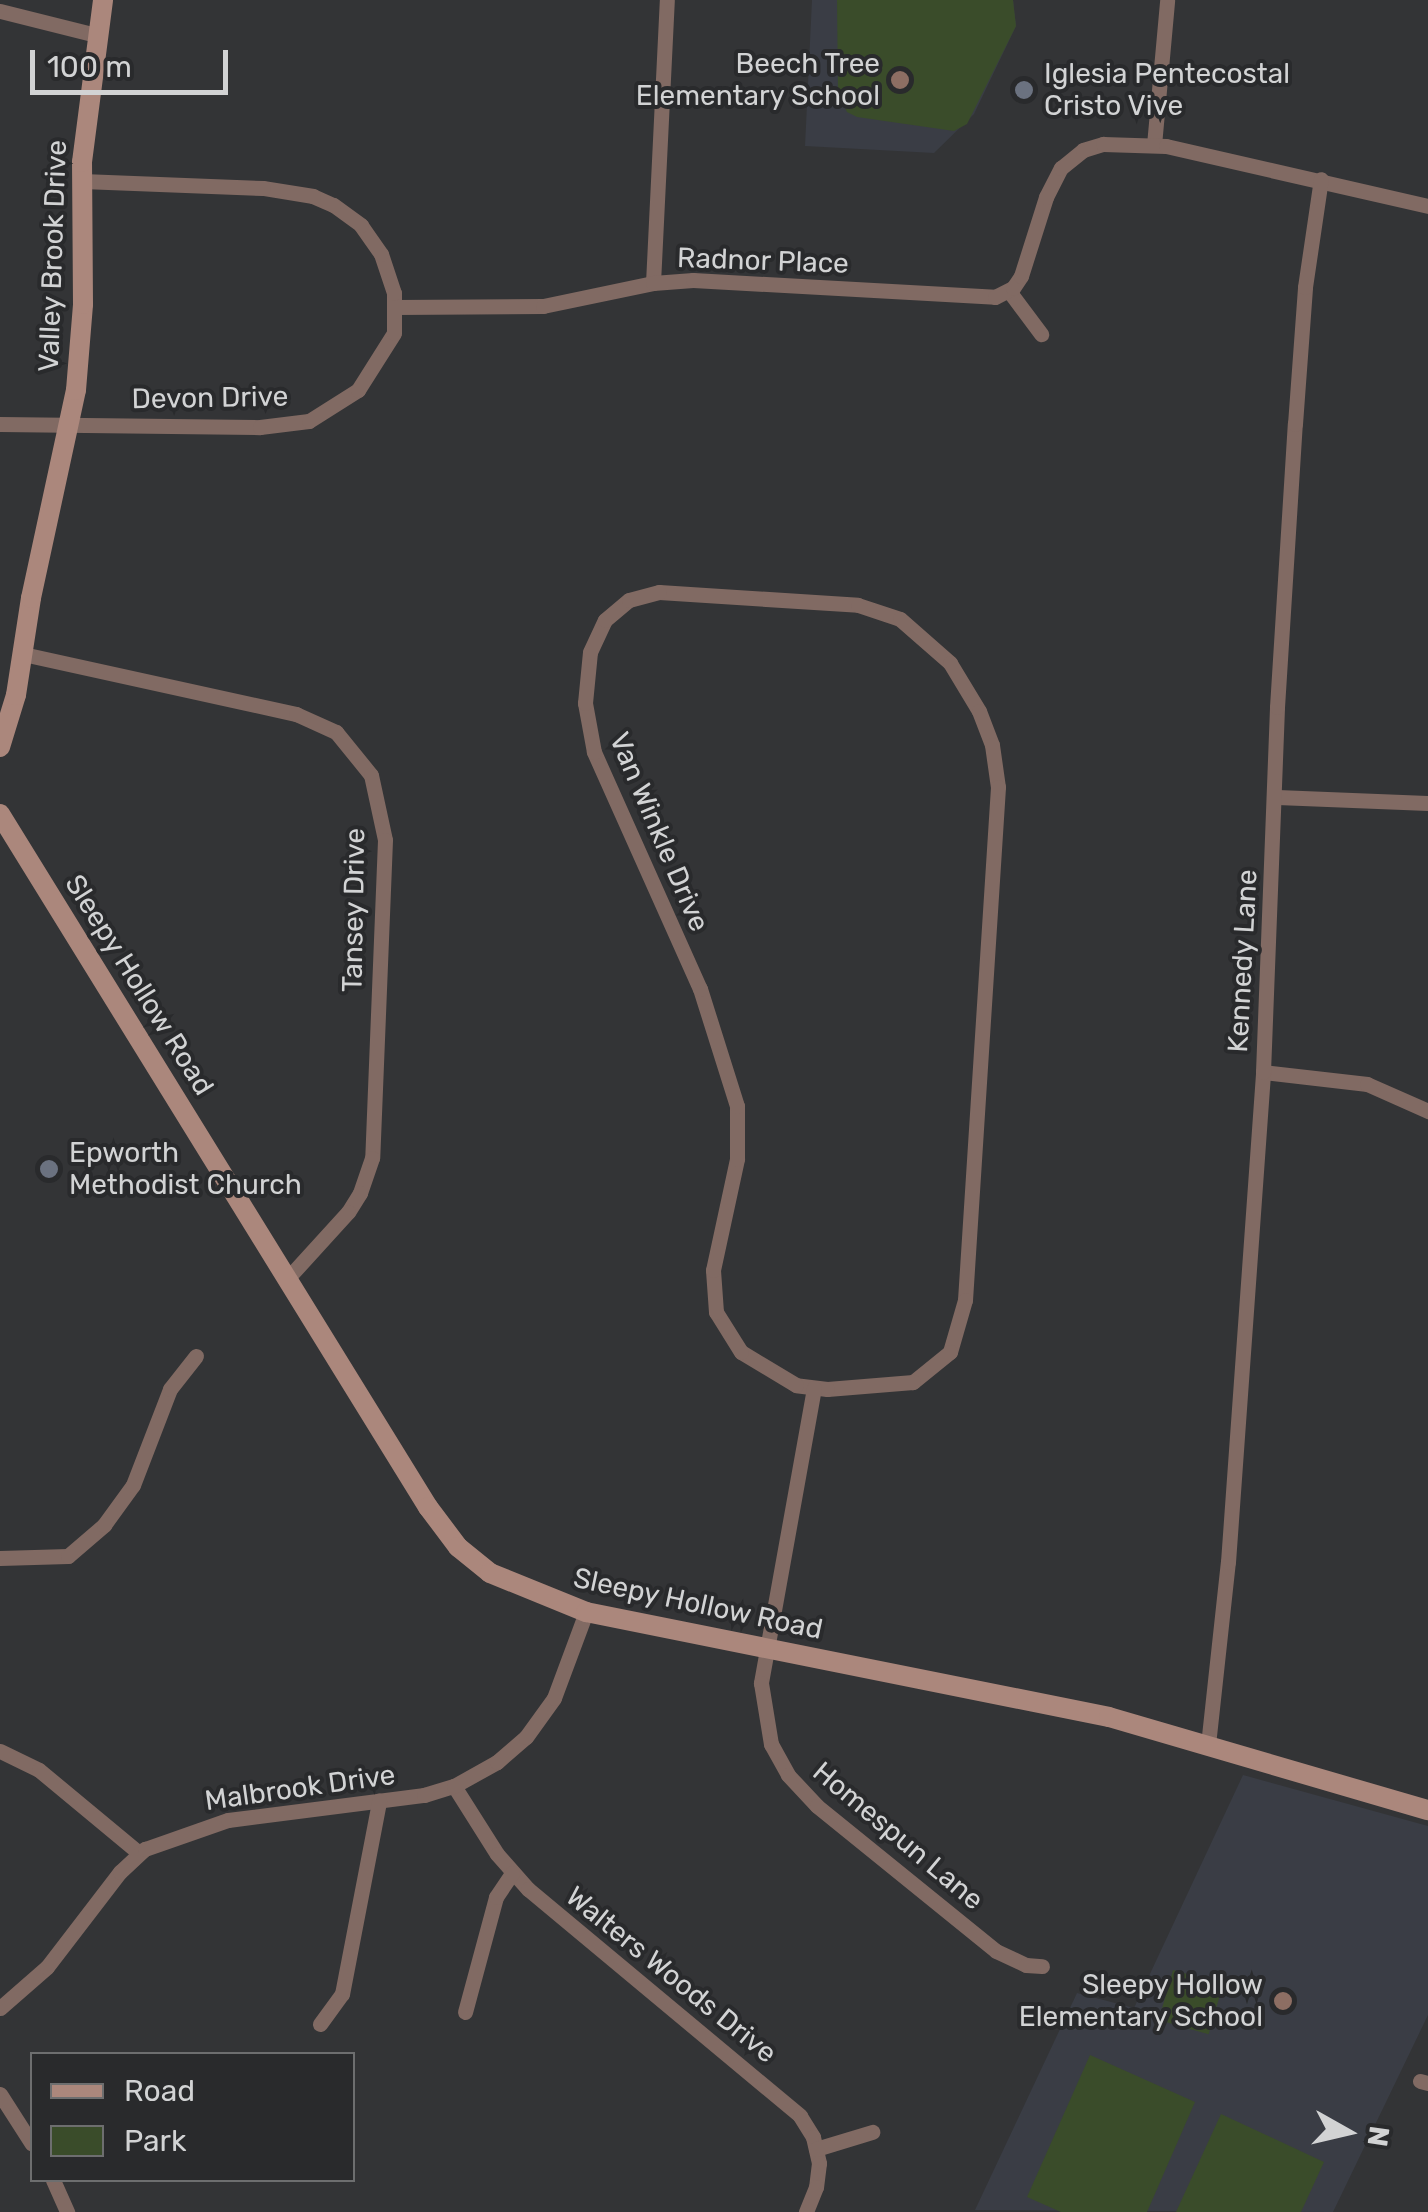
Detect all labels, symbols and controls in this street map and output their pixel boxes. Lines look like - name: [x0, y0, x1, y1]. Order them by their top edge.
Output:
- scale bar: [35, 30, 232, 92]
- place label: Beech Tree Elementary School: [635, 47, 880, 113]
- text: 100 m: [47, 49, 132, 85]
- place label: Iglesia Pentecostal Cristo Vive: [1044, 57, 1290, 123]
- marker: Beech Tree Elementary School: [889, 69, 911, 91]
- marker: Iglesia Pentecostal Cristo Vive: [1013, 79, 1035, 101]
- street label: Valley Brook Drive: [32, 139, 74, 373]
- street label: Radnor Place: [676, 241, 850, 281]
- street label: Devon Drive: [131, 380, 289, 416]
- street label: Van Winkle Drive: [602, 727, 716, 937]
- street label: Tansey Drive: [336, 827, 372, 993]
- street label: Sleepy Hollow Road: [57, 868, 221, 1102]
- street label: Kennedy Lane: [1221, 868, 1265, 1054]
- place label: Epworth Methodist Church: [69, 1136, 302, 1202]
- marker: Epworth Methodist Church: [38, 1158, 60, 1180]
- street label: Sleepy Hollow Road: [570, 1561, 826, 1647]
- street label: Homespun Lane: [806, 1755, 990, 1917]
- street label: Malbrook Drive: [202, 1758, 398, 1818]
- street label: Walters Woods Drive: [559, 1880, 783, 2070]
- place label: Sleepy Hollow Elementary School: [1018, 1968, 1263, 2034]
- marker: Sleepy Hollow Elementary School: [1272, 1990, 1294, 2012]
- legend: [30, 2052, 355, 2182]
- text: Road: [124, 2073, 195, 2109]
- north arrow: [1298, 2082, 1398, 2182]
- text: Park: [124, 2123, 186, 2159]
- text: N: [1360, 2124, 1396, 2149]

